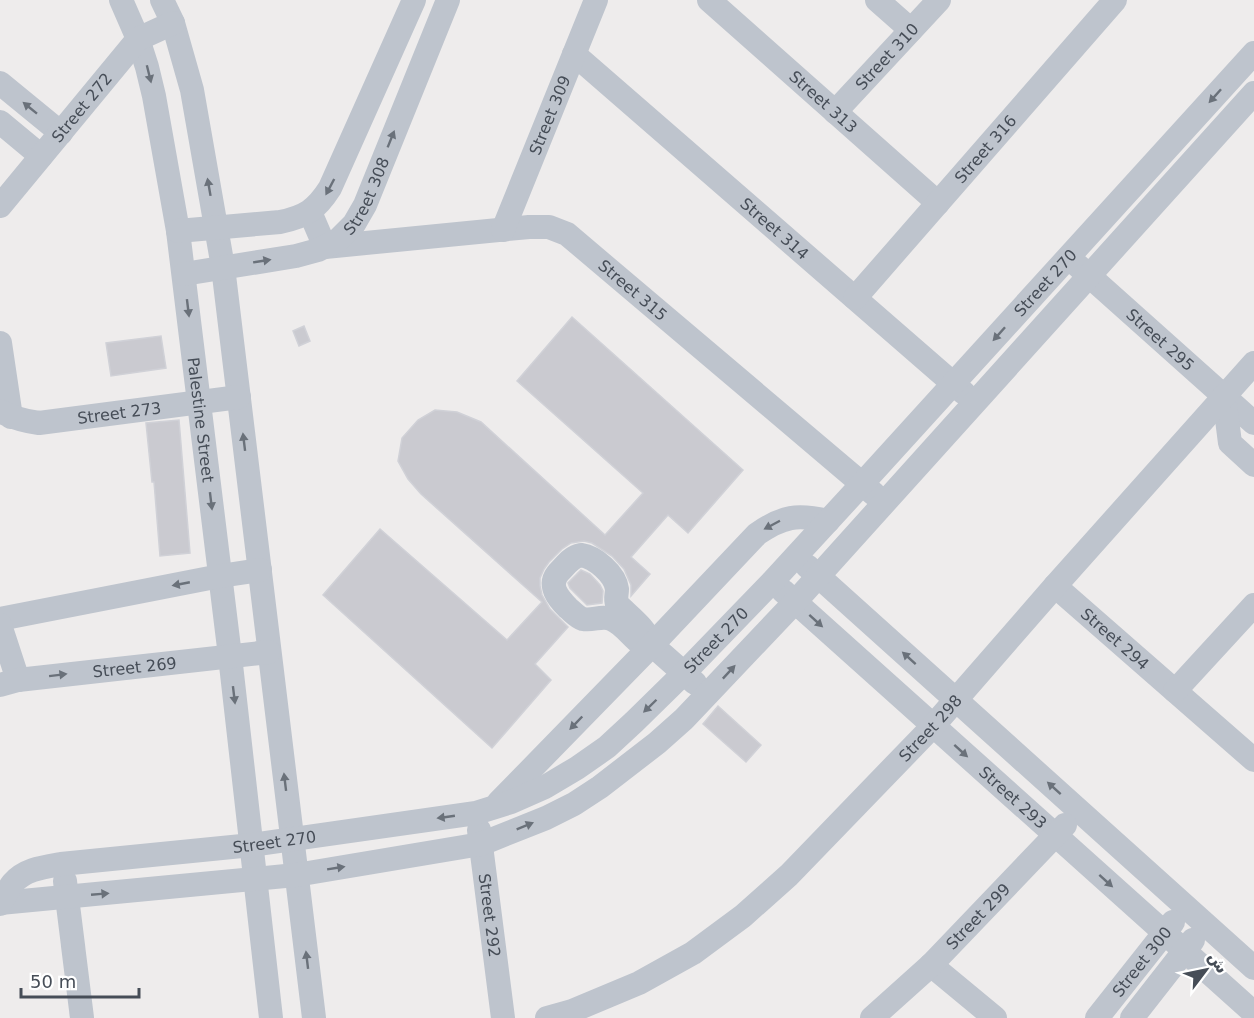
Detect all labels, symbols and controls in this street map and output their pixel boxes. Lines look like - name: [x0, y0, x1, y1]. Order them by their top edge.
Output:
- street label: Street 310: [851, 19, 923, 94]
- one-way arrow: [144, 65, 154, 83]
- street label: Street 313: [785, 67, 861, 137]
- street label: Street 272: [48, 69, 116, 146]
- street label: Street 309: [525, 73, 575, 158]
- one-way arrow: [1208, 89, 1222, 104]
- one-way arrow: [23, 102, 38, 114]
- street label: Street 316: [951, 111, 1020, 187]
- one-way arrow: [387, 130, 397, 148]
- street label: Street 308: [340, 154, 393, 239]
- one-way arrow: [204, 177, 213, 196]
- one-way arrow: [325, 179, 335, 196]
- street label: Street 314: [736, 194, 812, 264]
- street label: Street 270: [1010, 245, 1081, 321]
- one-way arrow: [253, 256, 272, 265]
- street label: Street 315: [594, 256, 671, 325]
- one-way arrow: [183, 298, 193, 317]
- street label: Street 295: [1122, 305, 1198, 375]
- one-way arrow: [993, 326, 1006, 341]
- street label: Palestine Street: [184, 356, 218, 483]
- street label: Street 273: [76, 398, 162, 428]
- one-way arrow: [239, 433, 249, 452]
- one-way arrow: [207, 492, 216, 511]
- one-way arrow: [763, 520, 781, 530]
- one-way arrow: [172, 580, 191, 589]
- street label: Street 270: [680, 603, 752, 677]
- street label: Street 294: [1077, 604, 1153, 674]
- one-way arrow: [808, 614, 823, 628]
- one-way arrow: [902, 652, 917, 665]
- street label: Street 269: [92, 653, 178, 682]
- one-way arrow: [722, 665, 735, 680]
- one-way arrow: [48, 670, 67, 680]
- one-way arrow: [230, 686, 239, 705]
- street label: Street 298: [895, 691, 966, 766]
- one-way arrow: [643, 699, 658, 713]
- one-way arrow: [570, 716, 584, 730]
- one-way arrow: [953, 744, 968, 757]
- street label: Street 293: [975, 762, 1051, 833]
- one-way arrow: [281, 772, 290, 791]
- one-way arrow: [1047, 782, 1062, 795]
- one-way arrow: [437, 813, 456, 822]
- one-way arrow: [517, 821, 535, 831]
- street label: Street 270: [232, 827, 318, 857]
- one-way arrow: [326, 864, 345, 873]
- street label: Street 292: [475, 872, 504, 958]
- one-way arrow: [1098, 874, 1113, 887]
- street label: Street 299: [942, 879, 1014, 953]
- one-way arrow: [91, 889, 110, 899]
- street label: Street 300: [1108, 923, 1176, 1001]
- north arrow: [1176, 940, 1236, 1000]
- text: ش: [1204, 948, 1232, 977]
- one-way arrow: [302, 950, 312, 969]
- scale bar: [21, 961, 140, 999]
- text: 50 m: [30, 971, 76, 992]

